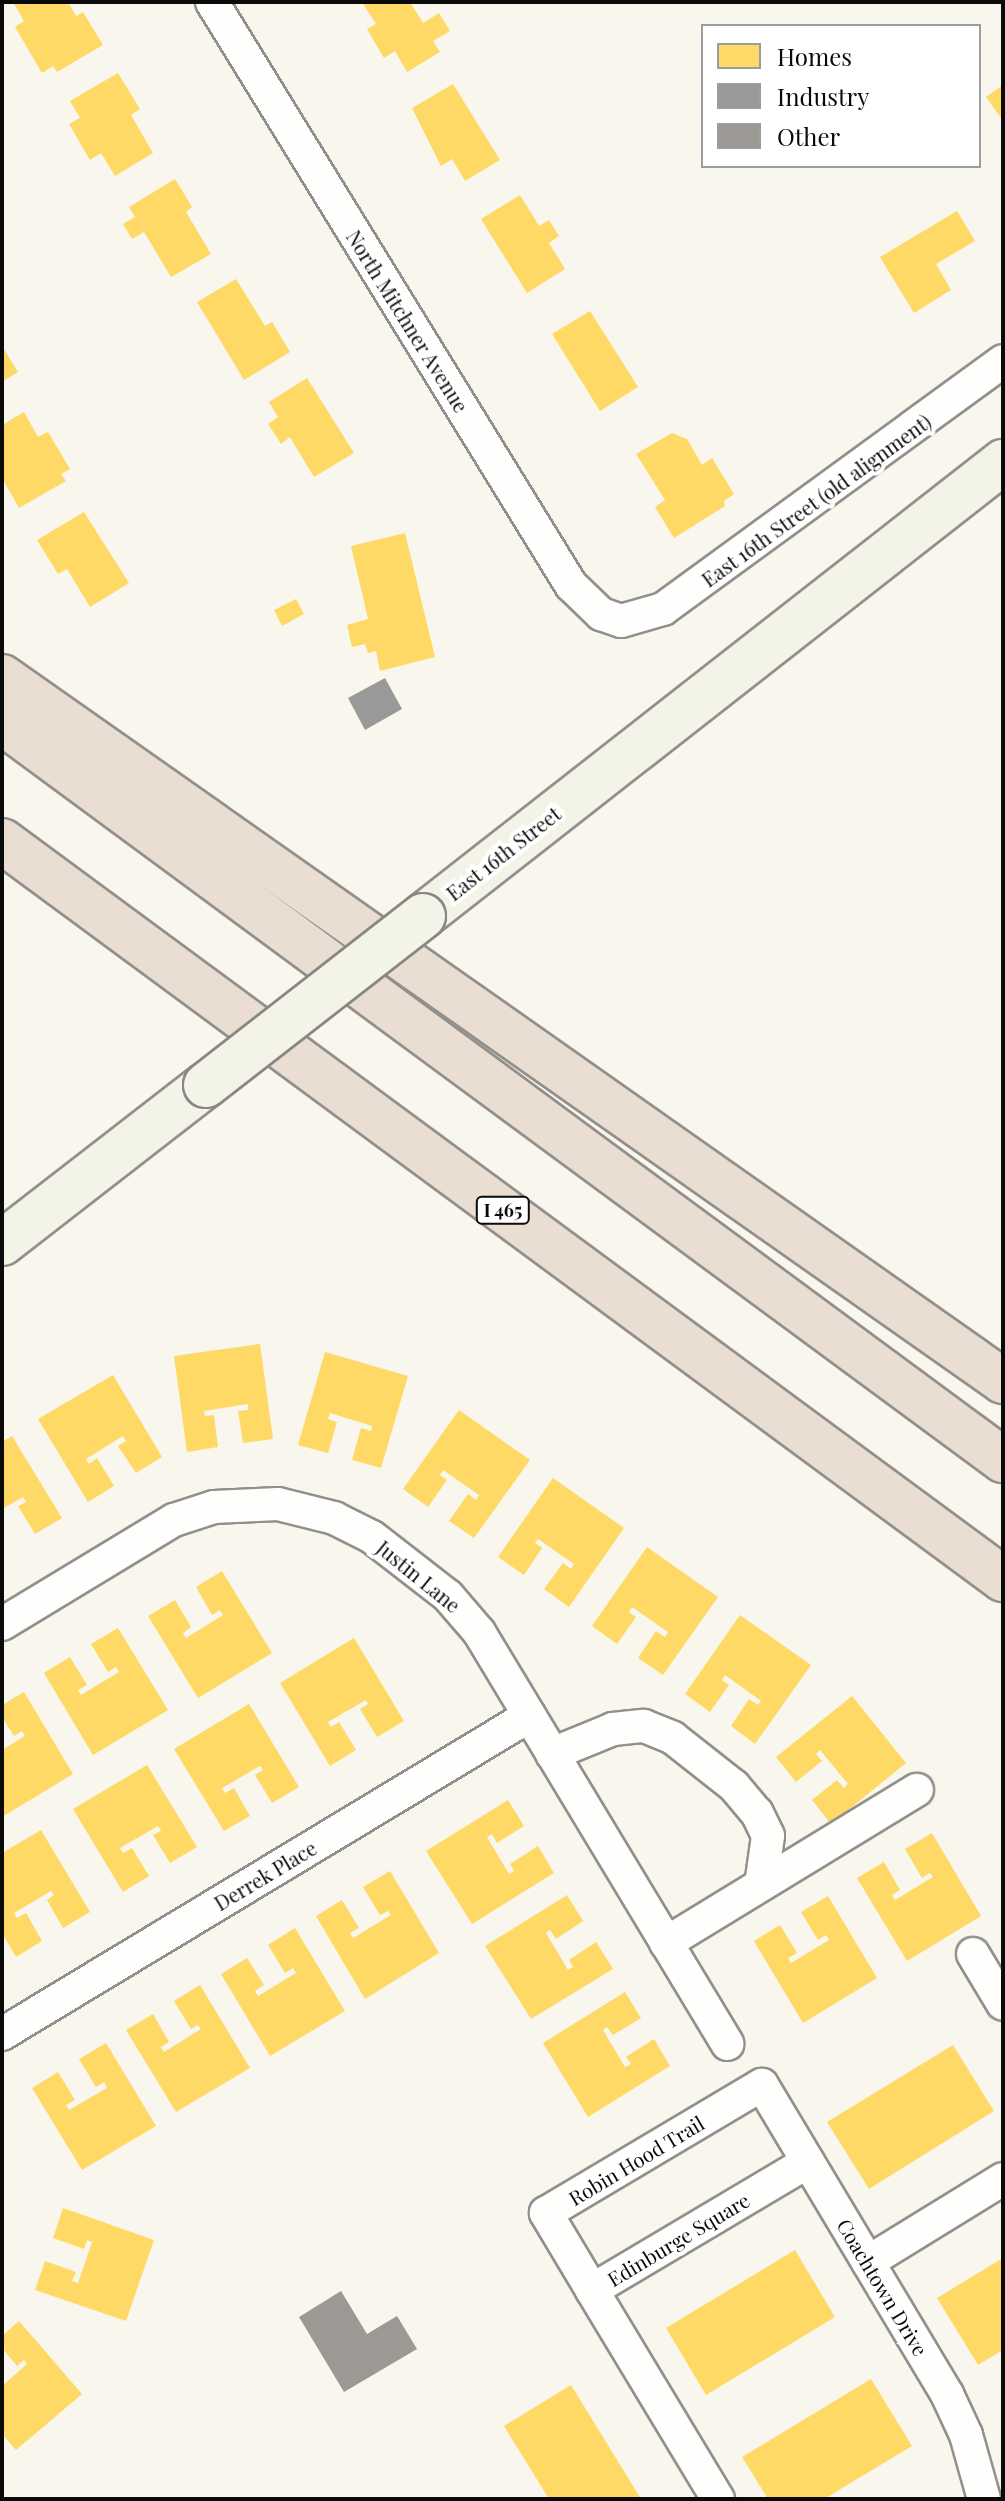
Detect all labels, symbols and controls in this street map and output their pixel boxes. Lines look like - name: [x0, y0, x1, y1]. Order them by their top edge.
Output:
- legend: [701, 24, 981, 168]
- text: Homes: [777, 40, 852, 72]
- text: Industry: [777, 80, 869, 112]
- text: Other: [777, 120, 840, 152]
- street label: North Mitchner Avenue: [342, 225, 474, 417]
- street label: East 16th Street (old alignment): [696, 409, 936, 591]
- street label: East 16th Street: [441, 801, 565, 905]
- road number: I 465: [475, 1196, 531, 1224]
- street label: Justin Lane: [372, 1535, 466, 1617]
- street label: Derrek Place: [209, 1835, 321, 1915]
- street label: Robin Hood Trail: [564, 2110, 708, 2210]
- street label: Edinburge Square: [603, 2187, 753, 2291]
- street label: Coachtown Drive: [833, 2214, 933, 2360]

